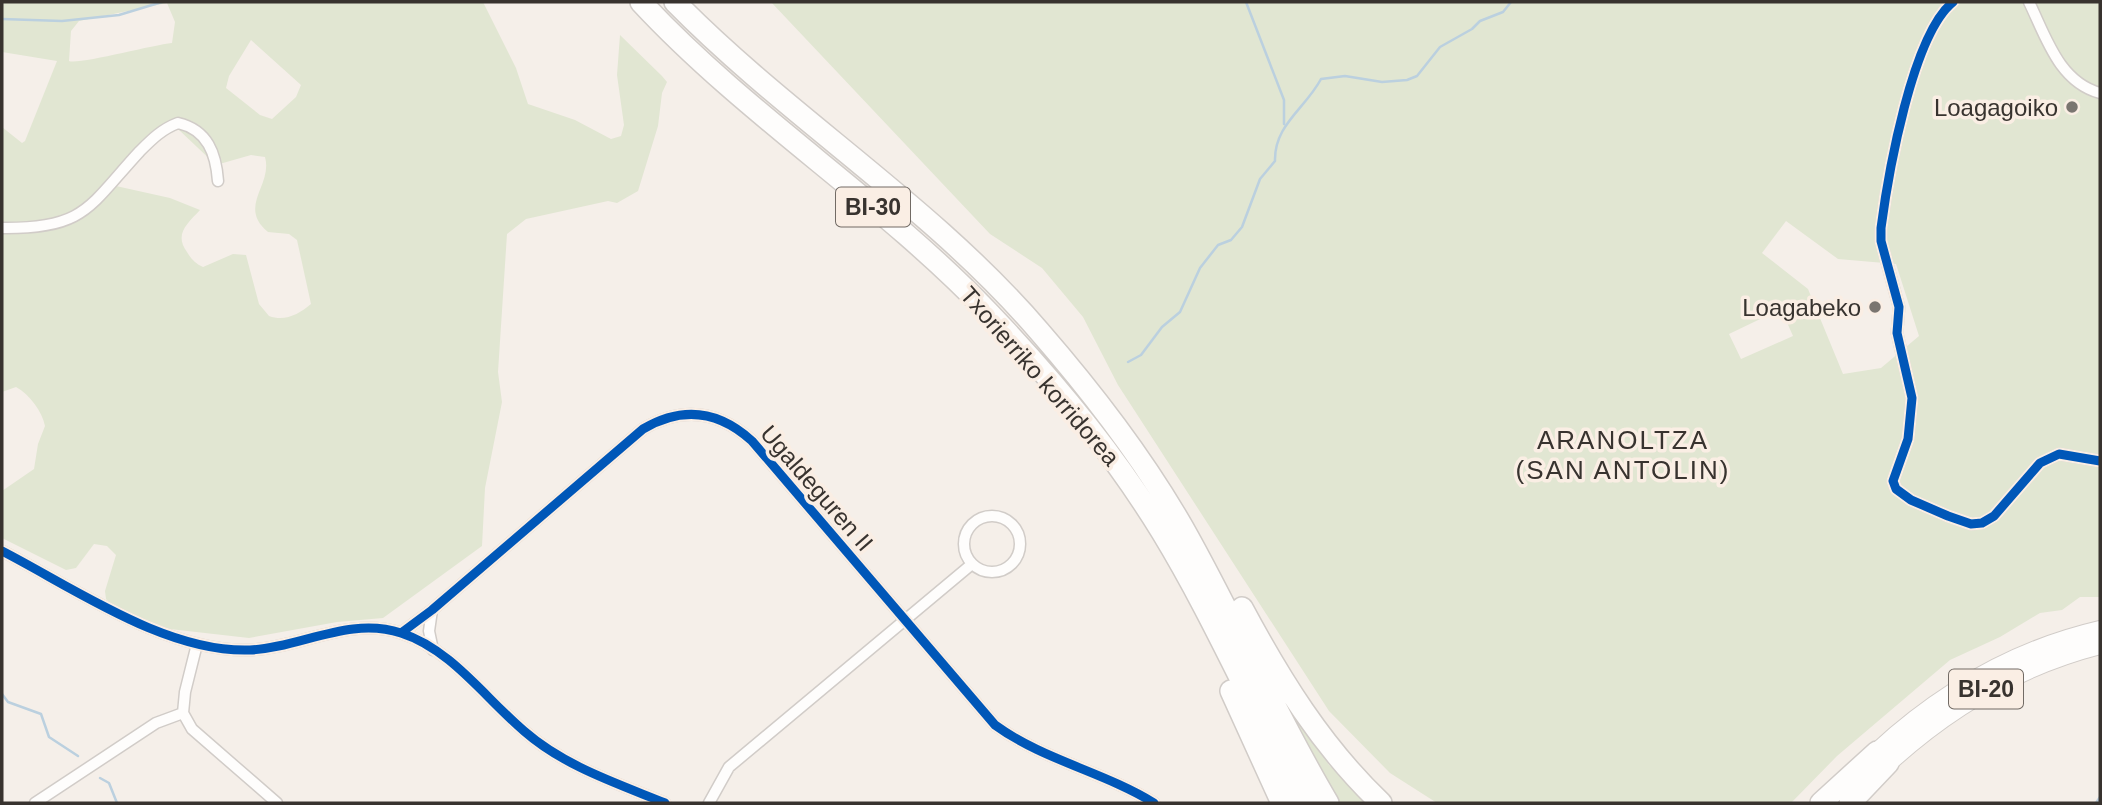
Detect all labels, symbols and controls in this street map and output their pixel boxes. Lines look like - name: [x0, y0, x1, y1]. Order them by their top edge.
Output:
- place label: Loagagoiko: [1934, 94, 2058, 121]
- marker: Loagagoiko: [2064, 99, 2080, 115]
- road number: BI-30: [836, 188, 910, 227]
- street label: Txorierriko korridorea: [955, 281, 1125, 471]
- place label: Loagabeko: [1742, 294, 1861, 321]
- marker: Loagabeko: [1867, 299, 1883, 315]
- street label: Ugaldeguren II: [755, 420, 879, 556]
- district label: ARANOLTZA (SAN ANTOLIN): [1516, 425, 1730, 485]
- road number: BI-20: [1949, 670, 2023, 708]

